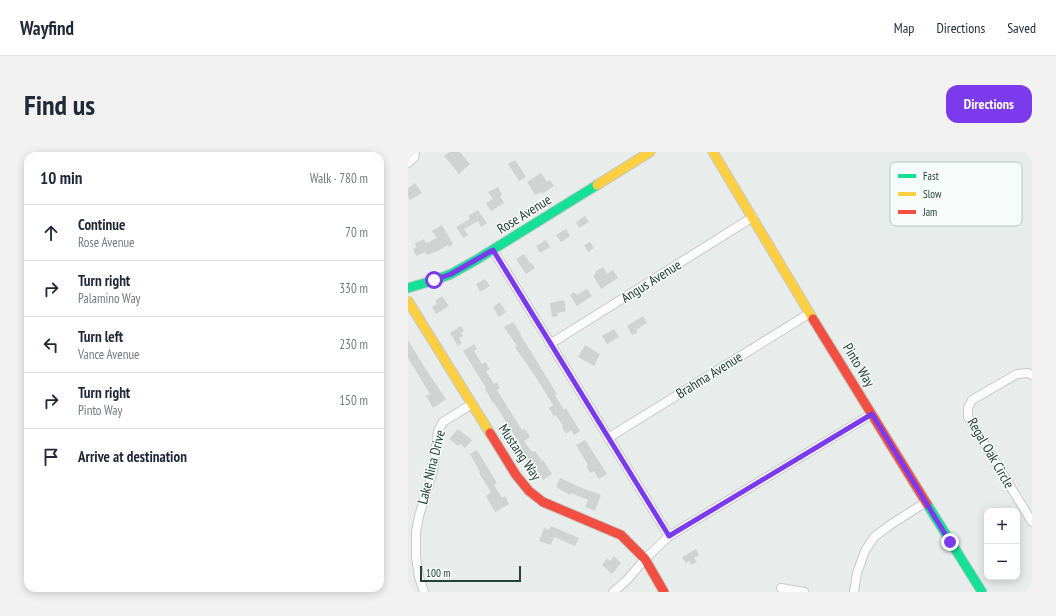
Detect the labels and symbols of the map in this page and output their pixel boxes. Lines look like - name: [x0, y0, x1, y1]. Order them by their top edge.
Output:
- legend: [890, 162, 1022, 226]
- text: Fast: [923, 169, 939, 183]
- text: Slow: [923, 187, 942, 201]
- street label: Rose Avenue: [493, 190, 555, 238]
- text: Jam: [922, 205, 937, 219]
- street label: Angus Avenue: [618, 255, 685, 307]
- route start: [425, 271, 443, 289]
- street label: Pinto Way: [839, 340, 879, 391]
- street label: Brahma Avenue: [672, 347, 746, 402]
- street label: Regal Oak Circle: [964, 415, 1018, 492]
- street label: Mustang Way: [495, 420, 546, 484]
- street label: Lake Nina Drive: [413, 428, 449, 506]
- route end: [941, 533, 959, 551]
- scale bar: [420, 564, 521, 583]

